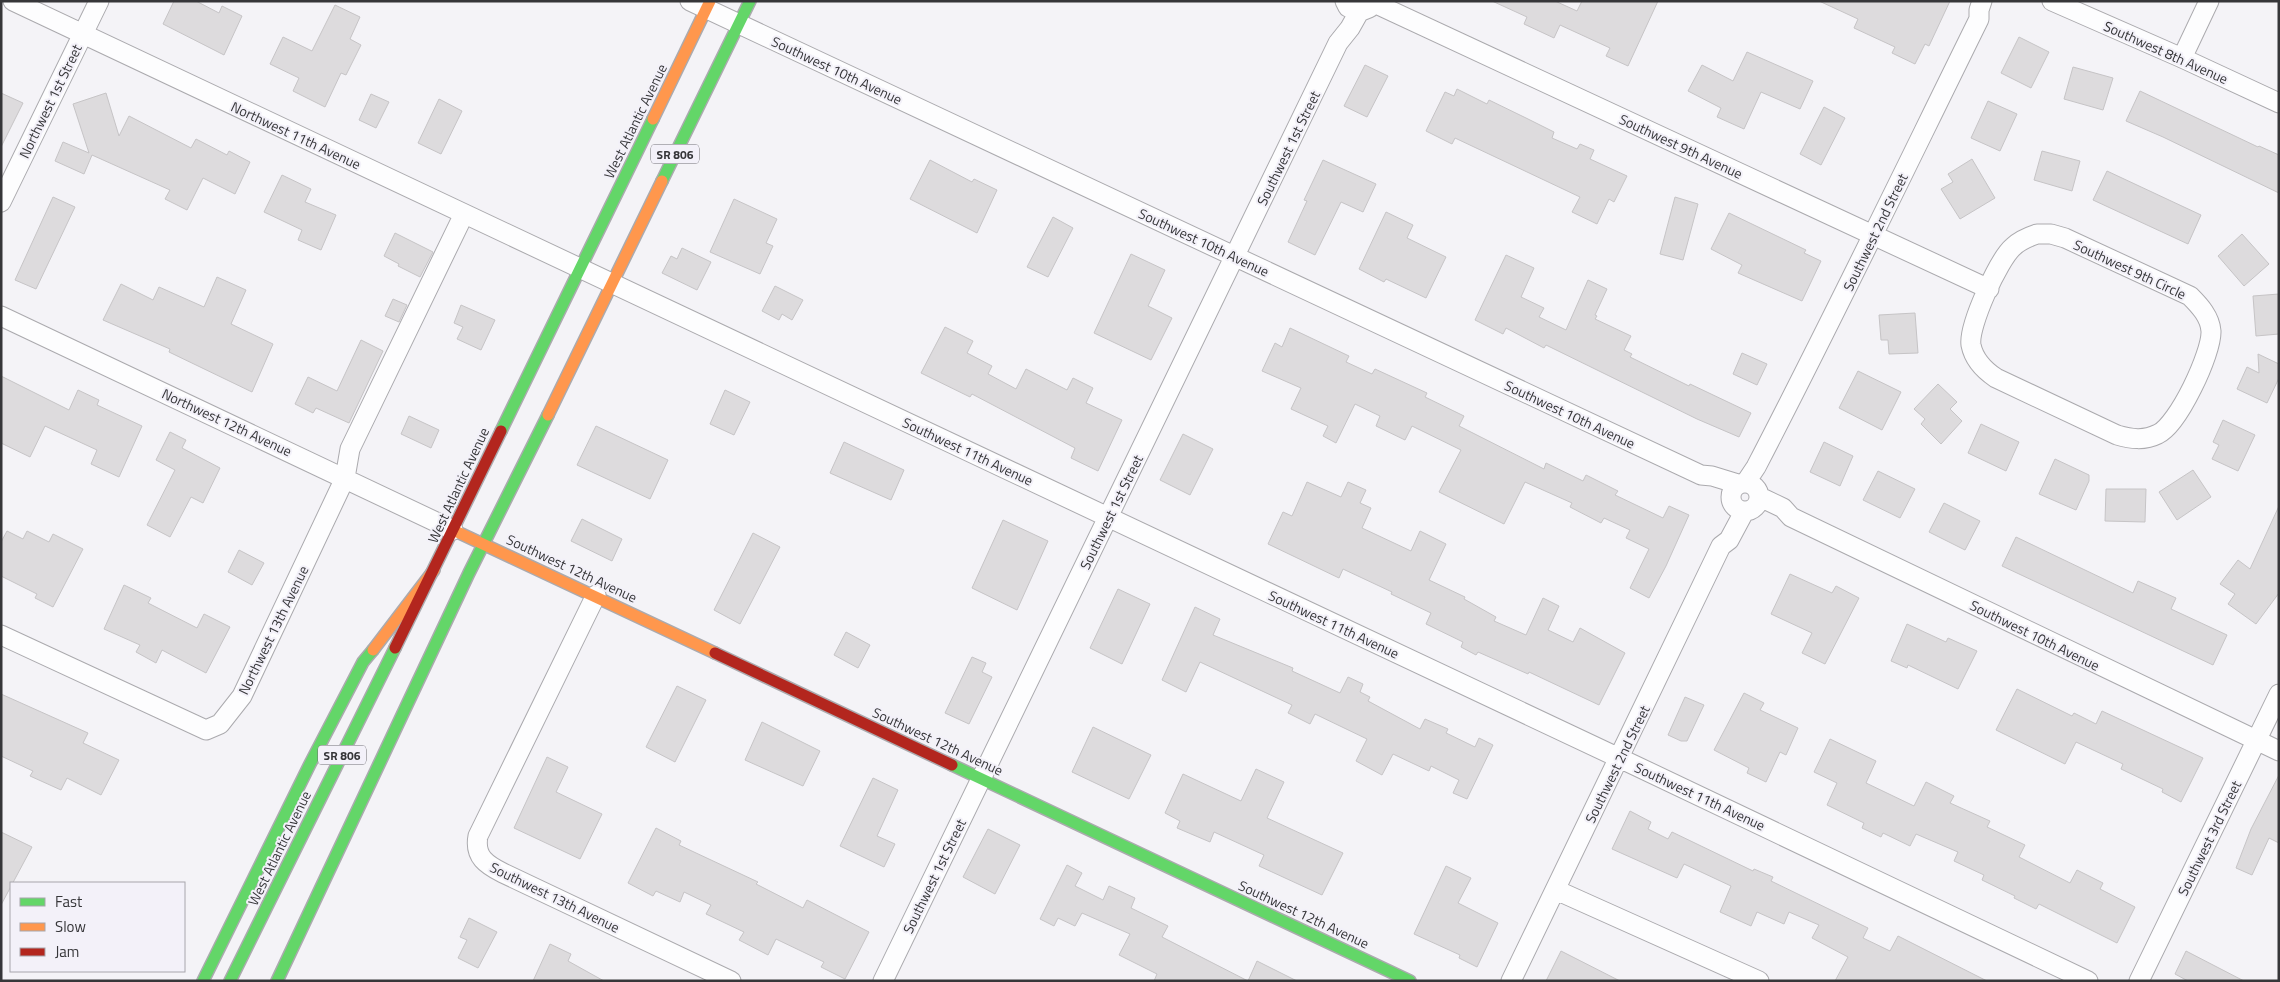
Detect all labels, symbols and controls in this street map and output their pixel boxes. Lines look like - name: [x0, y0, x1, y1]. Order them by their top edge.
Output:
- street label: Southwest 8th Avenue: [2100, 15, 2232, 89]
- street label: Southwest 10th Avenue: [768, 30, 906, 110]
- street label: Northwest 1st Street: [13, 40, 87, 162]
- street label: West Atlantic Avenue: [598, 60, 672, 182]
- street label: Southwest 1st Street: [1251, 87, 1325, 209]
- street label: Northwest 11th Avenue: [228, 96, 364, 174]
- street label: Southwest 9th Avenue: [1616, 108, 1746, 184]
- road number: SR 806: [651, 144, 699, 164]
- street label: Southwest 2nd Street: [1837, 169, 1913, 295]
- street label: Southwest 10th Avenue: [1135, 202, 1273, 282]
- street label: Southwest 9th Circle: [2070, 234, 2190, 304]
- street label: Southwest 10th Avenue: [1501, 374, 1639, 454]
- street label: Northwest 12th Avenue: [159, 383, 295, 461]
- street label: Southwest 11th Avenue: [899, 411, 1037, 491]
- street label: West Atlantic Avenue: [422, 424, 494, 546]
- street label: Southwest 1st Street: [1074, 451, 1148, 573]
- street label: Southwest 12th Avenue: [503, 528, 641, 608]
- street label: Northwest 13th Avenue: [233, 562, 313, 698]
- street label: Southwest 11th Avenue: [1265, 584, 1403, 664]
- street label: Southwest 10th Avenue: [1967, 594, 2103, 676]
- street label: Southwest 12th Avenue: [869, 701, 1007, 781]
- street label: Southwest 2nd Street: [1579, 701, 1655, 827]
- road number: SR 806: [318, 746, 366, 764]
- street label: Southwest 11th Avenue: [1631, 756, 1769, 836]
- street label: Southwest 3rd Street: [2172, 777, 2246, 899]
- street label: West Atlantic Avenue: [242, 787, 316, 909]
- street label: Southwest 1st Street: [897, 815, 971, 937]
- street label: Southwest 13th Avenue: [487, 856, 623, 938]
- street label: Southwest 12th Avenue: [1235, 874, 1373, 954]
- legend: [10, 882, 185, 972]
- text: Fast: [55, 890, 83, 913]
- text: Slow: [55, 915, 86, 938]
- text: Jam: [55, 940, 79, 963]

